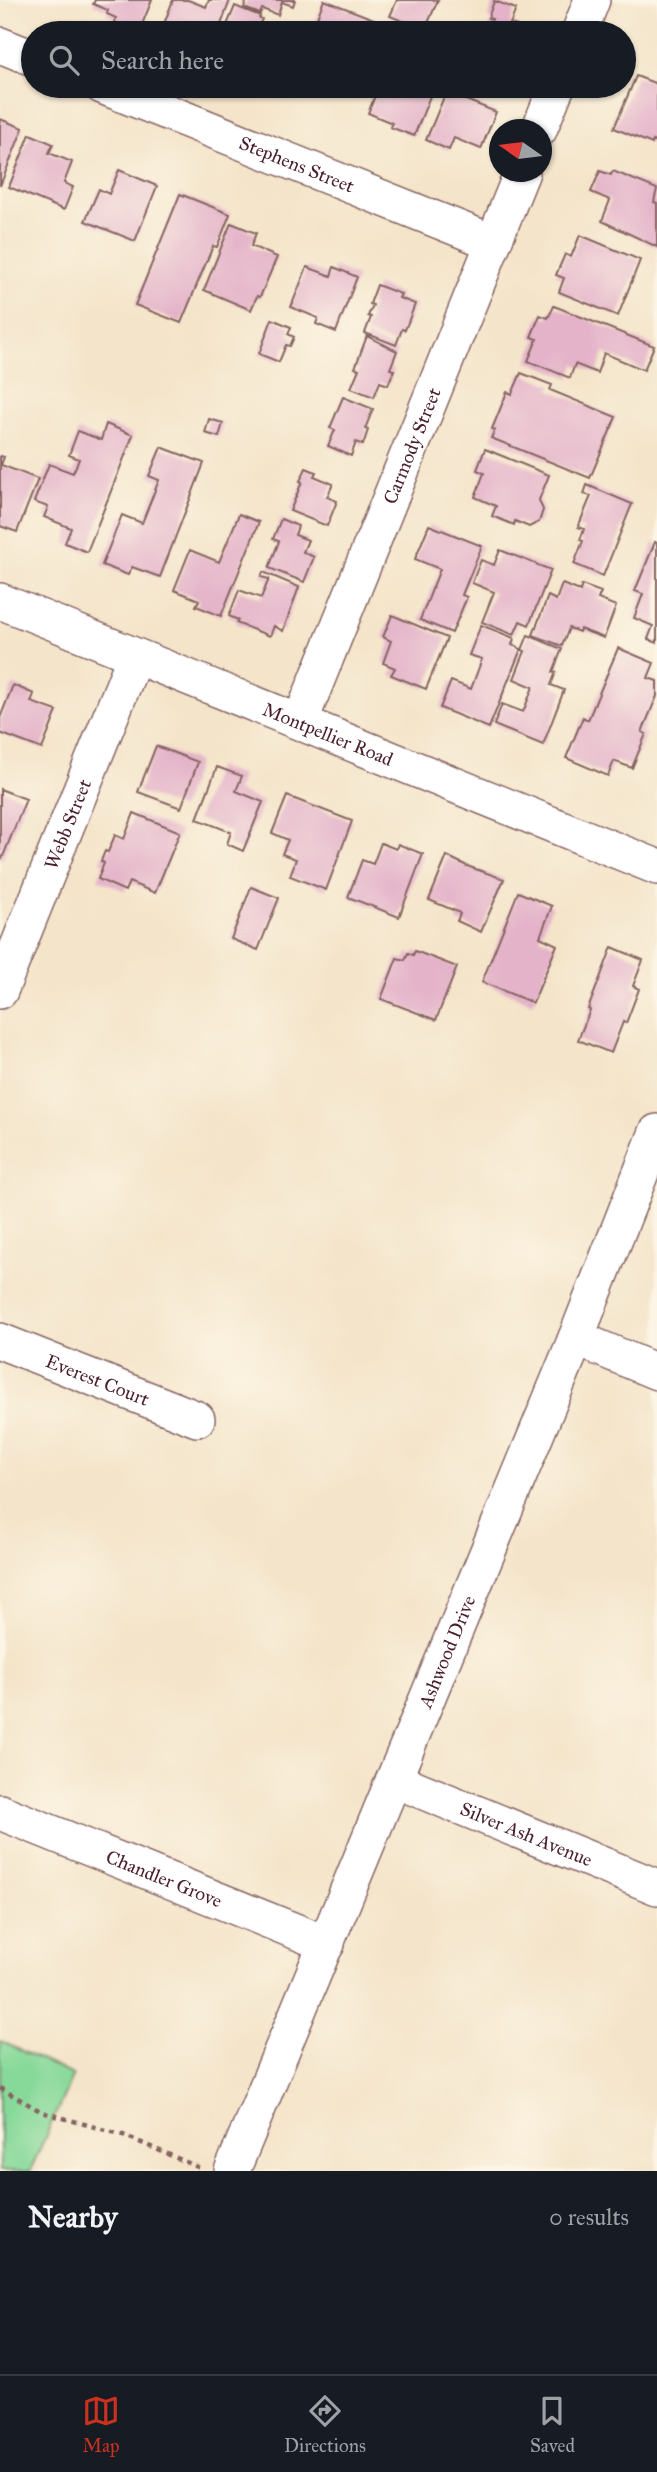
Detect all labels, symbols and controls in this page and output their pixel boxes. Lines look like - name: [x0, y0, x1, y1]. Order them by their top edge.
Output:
- search box: [21, 21, 636, 98]
- icon: search: [45, 41, 83, 79]
- text: Search here: [101, 44, 224, 76]
- north arrow: [489, 119, 552, 182]
- street label: Stephens Street: [236, 131, 358, 197]
- street label: Carmody Street: [378, 384, 445, 507]
- street label: Montpellier Road: [260, 697, 397, 771]
- street label: Webb Street: [39, 775, 96, 872]
- street label: Everest Court: [43, 1349, 153, 1411]
- street label: Ashwood Drive: [413, 1592, 480, 1712]
- street label: Silver Ash Avenue: [457, 1796, 596, 1871]
- street label: Chandler Grove: [103, 1845, 225, 1912]
- text: Nearby: [28, 2199, 118, 2235]
- text: 0 results: [549, 2203, 629, 2231]
- tab: Map: [82, 2392, 120, 2457]
- tab: Directions: [284, 2392, 366, 2457]
- tab: Saved: [530, 2392, 575, 2457]

